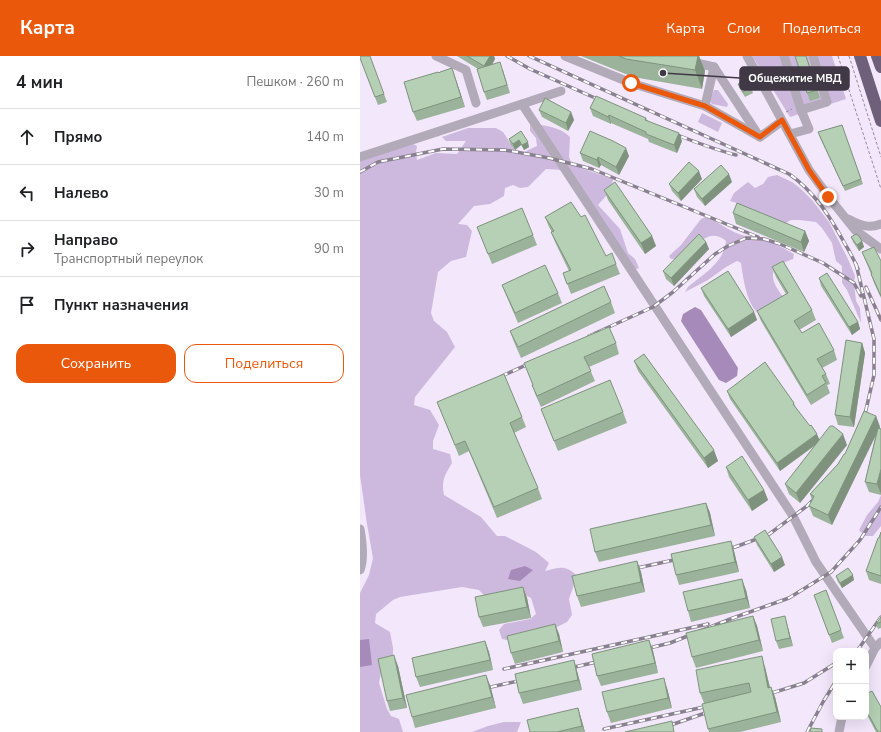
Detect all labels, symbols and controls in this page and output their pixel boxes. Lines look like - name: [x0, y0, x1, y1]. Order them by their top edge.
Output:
- text: Карта: [20, 15, 75, 41]
- text: Карта: [666, 19, 705, 38]
- text: Слои: [727, 19, 761, 38]
- text: Поделиться: [783, 19, 861, 38]
- callout: Общежитие МВД: [740, 67, 849, 90]
- text: 4 мин: [16, 71, 63, 94]
- text: Общежитие МВД: [748, 71, 842, 86]
- text: Пешком · 260 m: [246, 73, 344, 91]
- route start: [622, 74, 640, 92]
- icon: ahead: [16, 126, 38, 148]
- text: Прямо: [54, 127, 102, 147]
- text: 140 m: [306, 128, 344, 146]
- icon: left: [16, 182, 38, 204]
- text: Налево: [54, 183, 109, 203]
- text: 30 m: [314, 184, 344, 202]
- route end: [819, 188, 837, 206]
- text: Направо: [54, 230, 118, 250]
- icon: right: [16, 238, 38, 260]
- text: 90 m: [314, 240, 344, 258]
- text: Транспортный переулок: [54, 250, 203, 268]
- icon: arrive: [16, 294, 38, 316]
- text: Пункт назначения: [54, 295, 189, 315]
- button: Сохранить: [16, 344, 176, 383]
- button: Поделиться: [184, 344, 344, 383]
- map controls: [833, 648, 869, 720]
- button: +: [833, 648, 869, 684]
- button: −: [833, 684, 869, 720]

